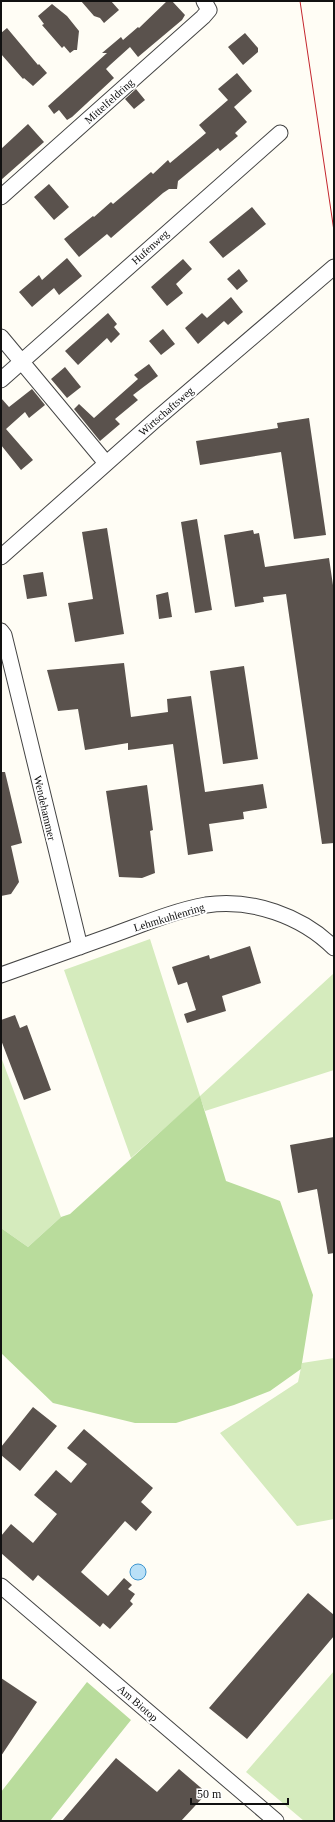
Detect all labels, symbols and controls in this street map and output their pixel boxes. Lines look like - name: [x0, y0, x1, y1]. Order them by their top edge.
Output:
- street label: Mittelfeldring: [82, 76, 136, 126]
- street label: Hufenweg: [129, 227, 171, 267]
- street label: Wirtschaftsweg: [136, 384, 196, 438]
- street label: Wendehammer: [32, 774, 58, 842]
- street label: Lehmkuhlenring: [132, 900, 206, 933]
- street label: Am Biotop: [115, 1682, 161, 1724]
- scale bar: [191, 1780, 288, 1806]
- text: 50 m: [197, 1787, 222, 1801]

